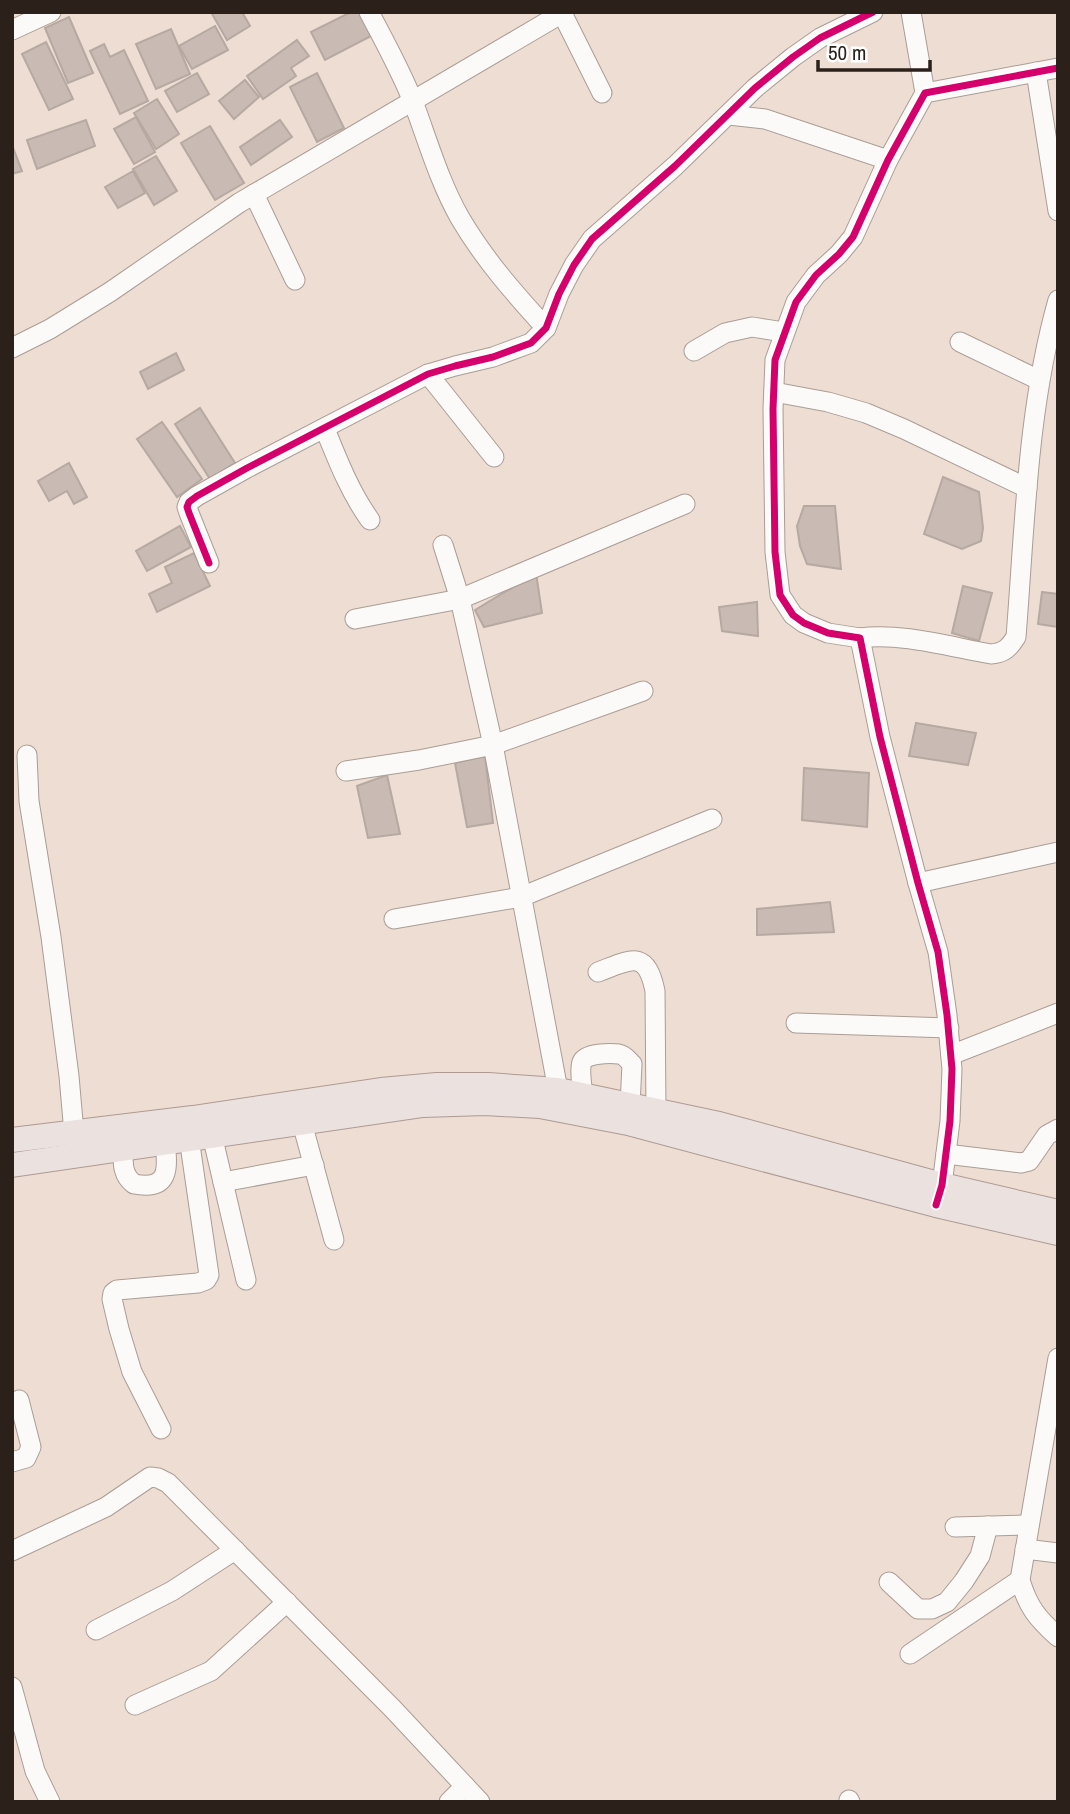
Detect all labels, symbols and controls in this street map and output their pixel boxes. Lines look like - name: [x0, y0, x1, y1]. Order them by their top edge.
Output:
- scale bar: [818, 28, 930, 72]
- text: 50 m: [828, 38, 866, 67]

